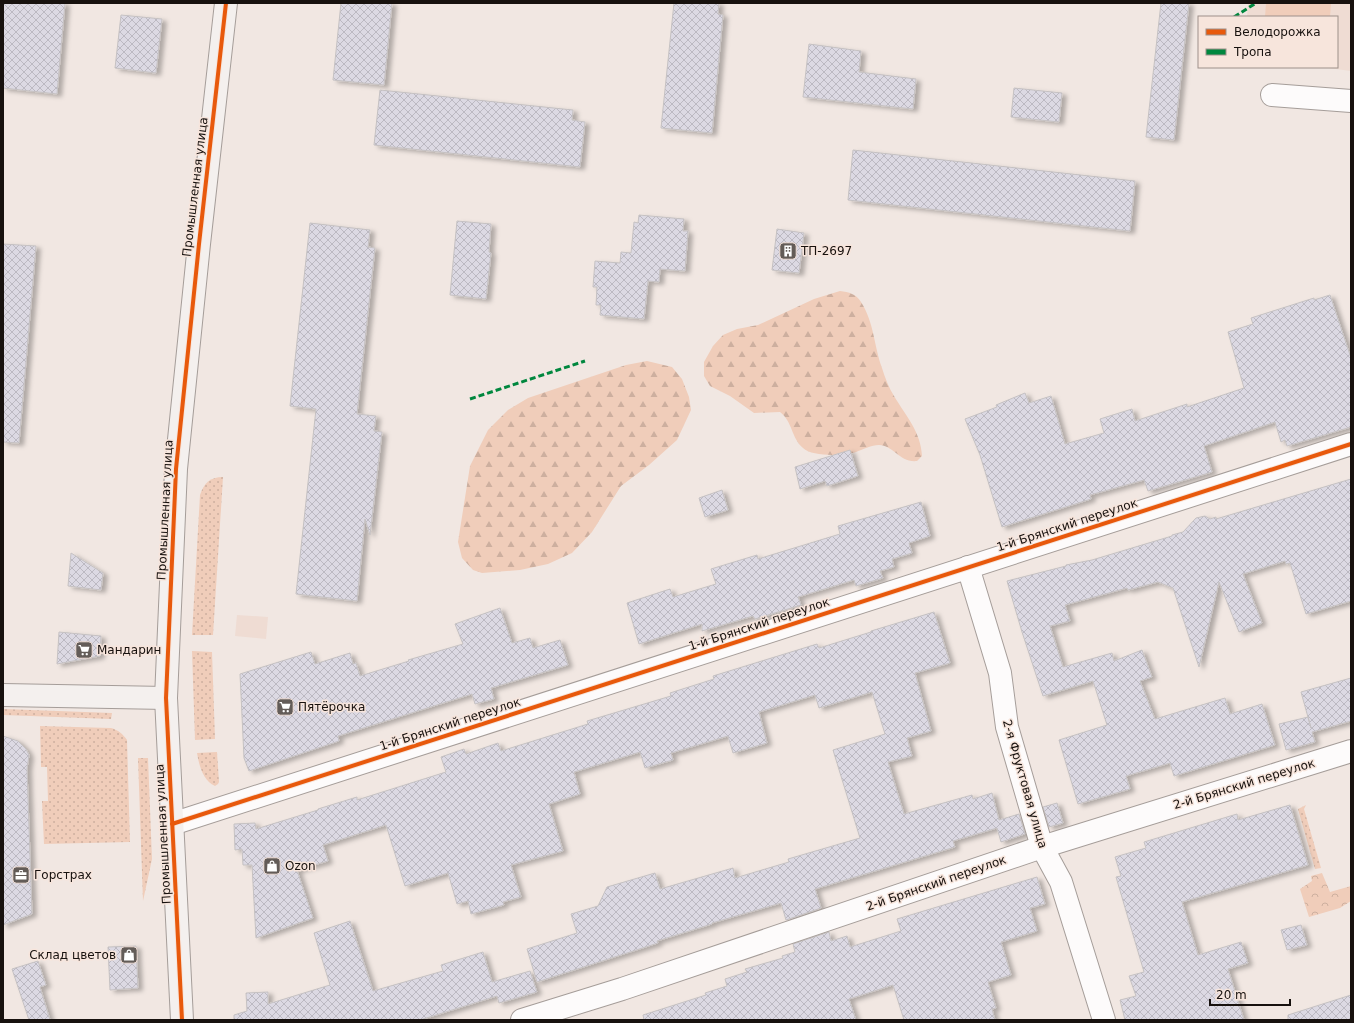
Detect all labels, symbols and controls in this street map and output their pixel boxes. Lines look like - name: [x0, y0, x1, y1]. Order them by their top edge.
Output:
- legend: [1198, 16, 1338, 68]
- text: Велодорожка: [1234, 25, 1321, 39]
- text: Тропа: [1233, 45, 1272, 59]
- street label: Промышленная улица: [179, 116, 211, 258]
- building icon: ТП-2697: [778, 241, 798, 261]
- place label: ТП-2697: [800, 244, 852, 258]
- street label: Промышленная улица: [154, 439, 176, 581]
- street label: 1-й Брянский переулок: [995, 496, 1139, 554]
- street label: 1-й Брянский переулок: [687, 595, 831, 653]
- supermarket icon: Мандарин: [74, 640, 94, 660]
- place label: Мандарин: [97, 643, 161, 657]
- street label: 1-й Брянский переулок: [378, 695, 522, 753]
- supermarket icon: Пятёрочка: [275, 697, 295, 717]
- place label: Пятёрочка: [298, 700, 365, 714]
- street label: 2-я Фруктовая улица: [1000, 718, 1050, 850]
- street label: 2-й Брянский переулок: [1172, 756, 1316, 812]
- street label: Промышленная улица: [152, 763, 174, 905]
- street label: 2-й Брянский переулок: [864, 852, 1008, 914]
- shop icon: Ozon: [262, 856, 282, 876]
- place label: Ozon: [285, 859, 316, 873]
- office icon: Горстрах: [11, 865, 31, 885]
- place label: Горстрах: [34, 868, 92, 882]
- shop icon: Склад цветов: [119, 945, 139, 965]
- place label: Склад цветов: [29, 948, 116, 962]
- scale bar: [1210, 981, 1290, 1007]
- text: 20 m: [1216, 988, 1247, 1002]

